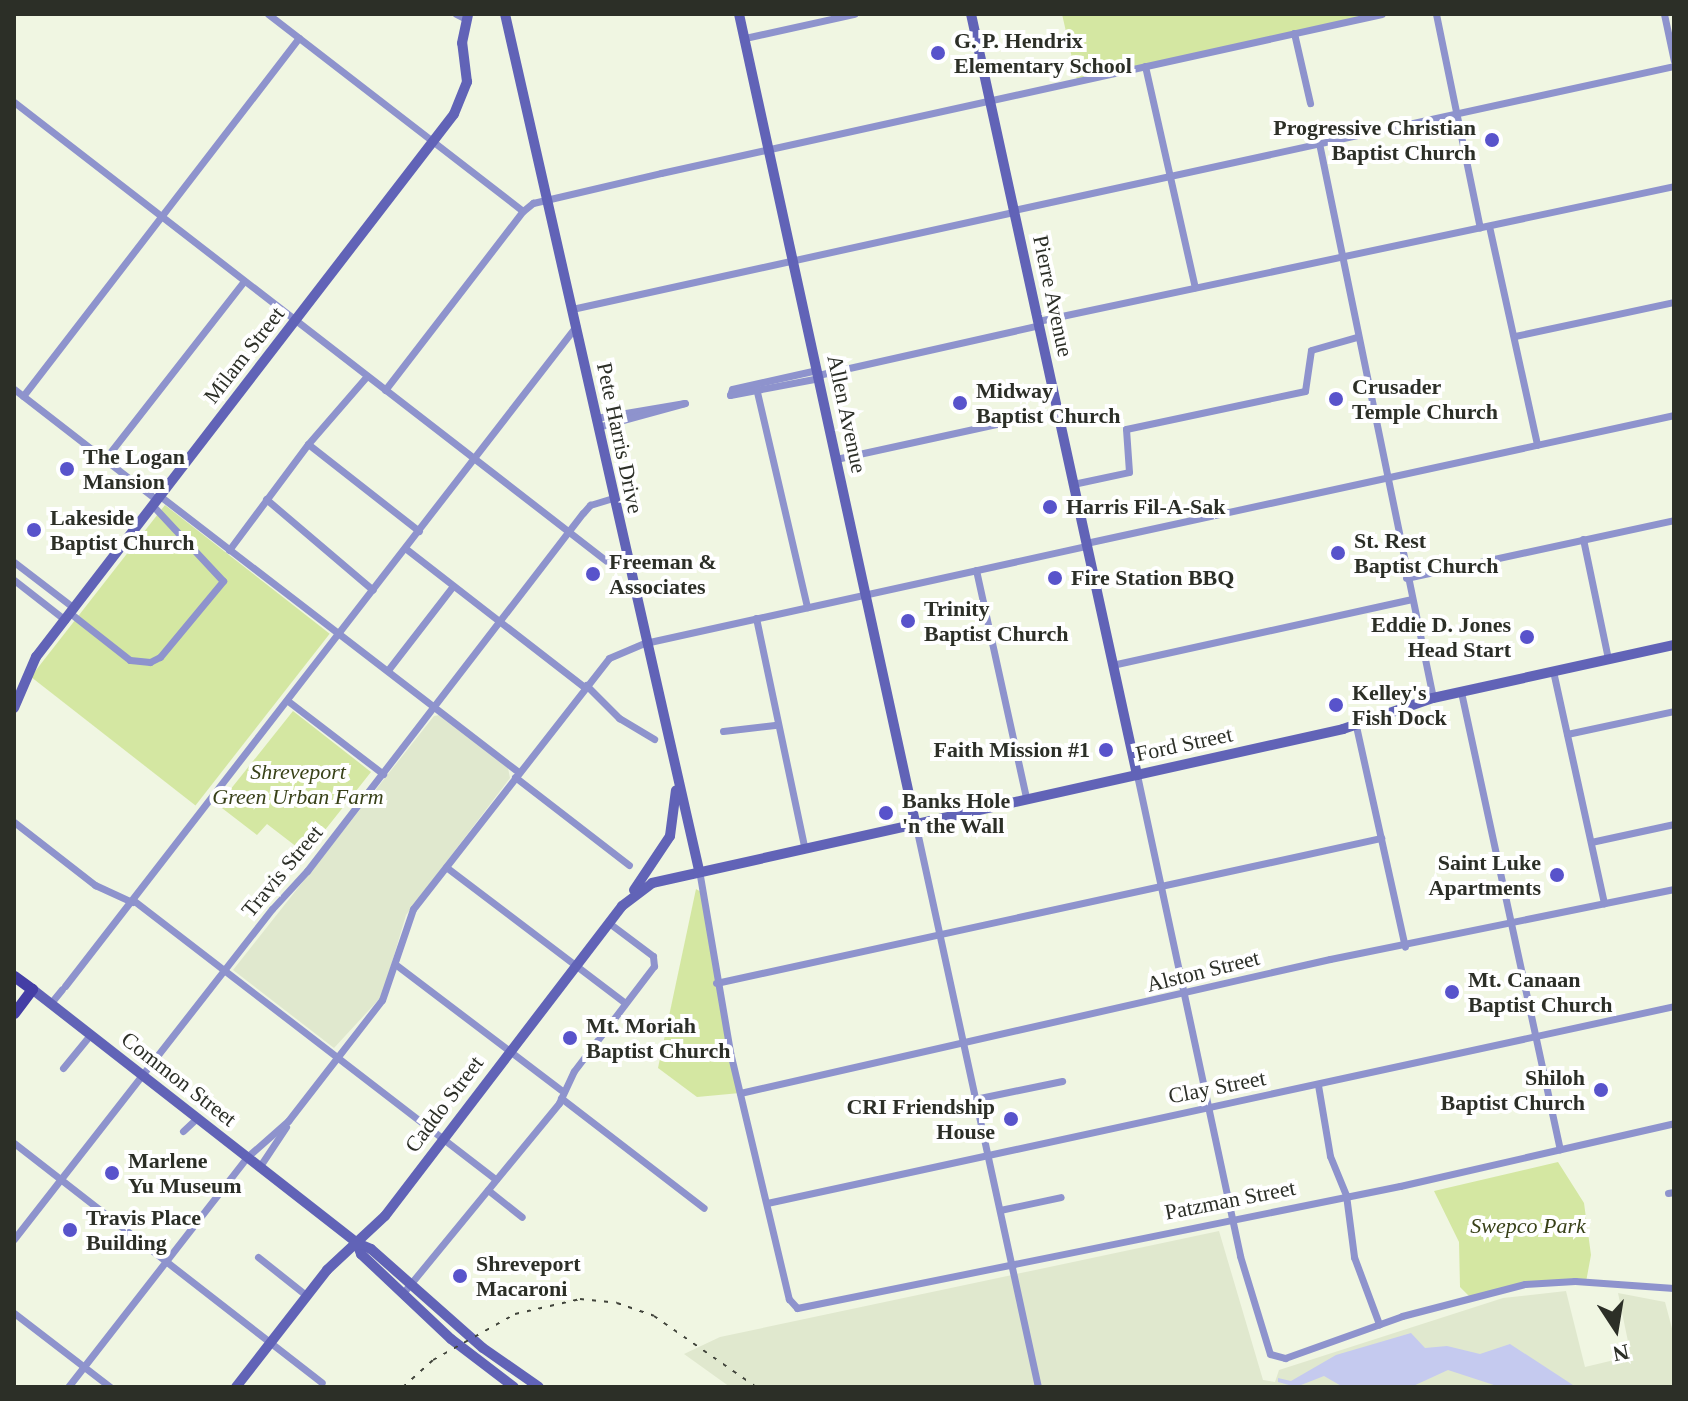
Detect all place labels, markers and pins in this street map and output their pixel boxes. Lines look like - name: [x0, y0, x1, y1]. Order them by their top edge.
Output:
- place label: G. P. Hendrix Elementary School: [954, 27, 1132, 78]
- marker: G. P. Hendrix Elementary School: [929, 44, 947, 62]
- place label: Progressive Christian Baptist Church: [1273, 114, 1476, 166]
- marker: Progressive Christian Baptist Church: [1483, 131, 1501, 149]
- place label: Crusader Temple Church: [1352, 373, 1498, 424]
- place label: Midway Baptist Church: [976, 377, 1120, 428]
- marker: Crusader Temple Church: [1327, 390, 1345, 408]
- marker: Midway Baptist Church: [951, 394, 969, 412]
- place label: The Logan Mansion: [83, 443, 185, 494]
- marker: The Logan Mansion: [58, 460, 76, 478]
- place label: Harris Fil-A-Sak: [1066, 494, 1225, 520]
- marker: Harris Fil-A-Sak: [1041, 498, 1059, 516]
- place label: Lakeside Baptist Church: [50, 504, 194, 556]
- marker: Lakeside Baptist Church: [25, 521, 43, 539]
- place label: St. Rest Baptist Church: [1354, 527, 1498, 578]
- marker: St. Rest Baptist Church: [1329, 544, 1347, 562]
- place label: Freeman & Associates: [609, 548, 717, 600]
- marker: Freeman & Associates: [584, 565, 602, 583]
- place label: Fire Station BBQ: [1071, 565, 1234, 591]
- marker: Fire Station BBQ: [1046, 569, 1064, 587]
- place label: Trinity Baptist Church: [924, 595, 1068, 646]
- place label: Eddie D. Jones Head Start: [1371, 611, 1511, 662]
- marker: Trinity Baptist Church: [899, 612, 917, 630]
- marker: Eddie D. Jones Head Start: [1518, 628, 1536, 646]
- place label: Kelley's Fish Dock: [1352, 679, 1447, 730]
- marker: Kelley's Fish Dock: [1327, 696, 1345, 714]
- place label: Faith Mission #1: [934, 737, 1090, 763]
- marker: Faith Mission #1: [1097, 741, 1115, 759]
- place label: Banks Hole 'n the Wall: [902, 787, 1010, 838]
- marker: Banks Hole 'n the Wall: [877, 804, 895, 822]
- place label: Saint Luke Apartments: [1429, 849, 1541, 900]
- marker: Saint Luke Apartments: [1548, 866, 1566, 884]
- place label: Mt. Canaan Baptist Church: [1468, 966, 1612, 1018]
- marker: Mt. Canaan Baptist Church: [1443, 983, 1461, 1001]
- place label: Mt. Moriah Baptist Church: [586, 1012, 730, 1064]
- marker: Mt. Moriah Baptist Church: [561, 1029, 579, 1047]
- place label: Shiloh Baptist Church: [1441, 1064, 1585, 1116]
- marker: Shiloh Baptist Church: [1592, 1081, 1610, 1099]
- place label: CRI Friendship House: [846, 1093, 995, 1144]
- marker: CRI Friendship House: [1002, 1110, 1020, 1128]
- place label: Marlene Yu Museum: [128, 1147, 241, 1198]
- marker: Marlene Yu Museum: [103, 1164, 121, 1182]
- place label: Travis Place Building: [86, 1204, 201, 1256]
- marker: Travis Place Building: [61, 1221, 79, 1239]
- place label: Shreveport Macaroni: [476, 1250, 581, 1302]
- marker: Shreveport Macaroni: [451, 1267, 469, 1285]

